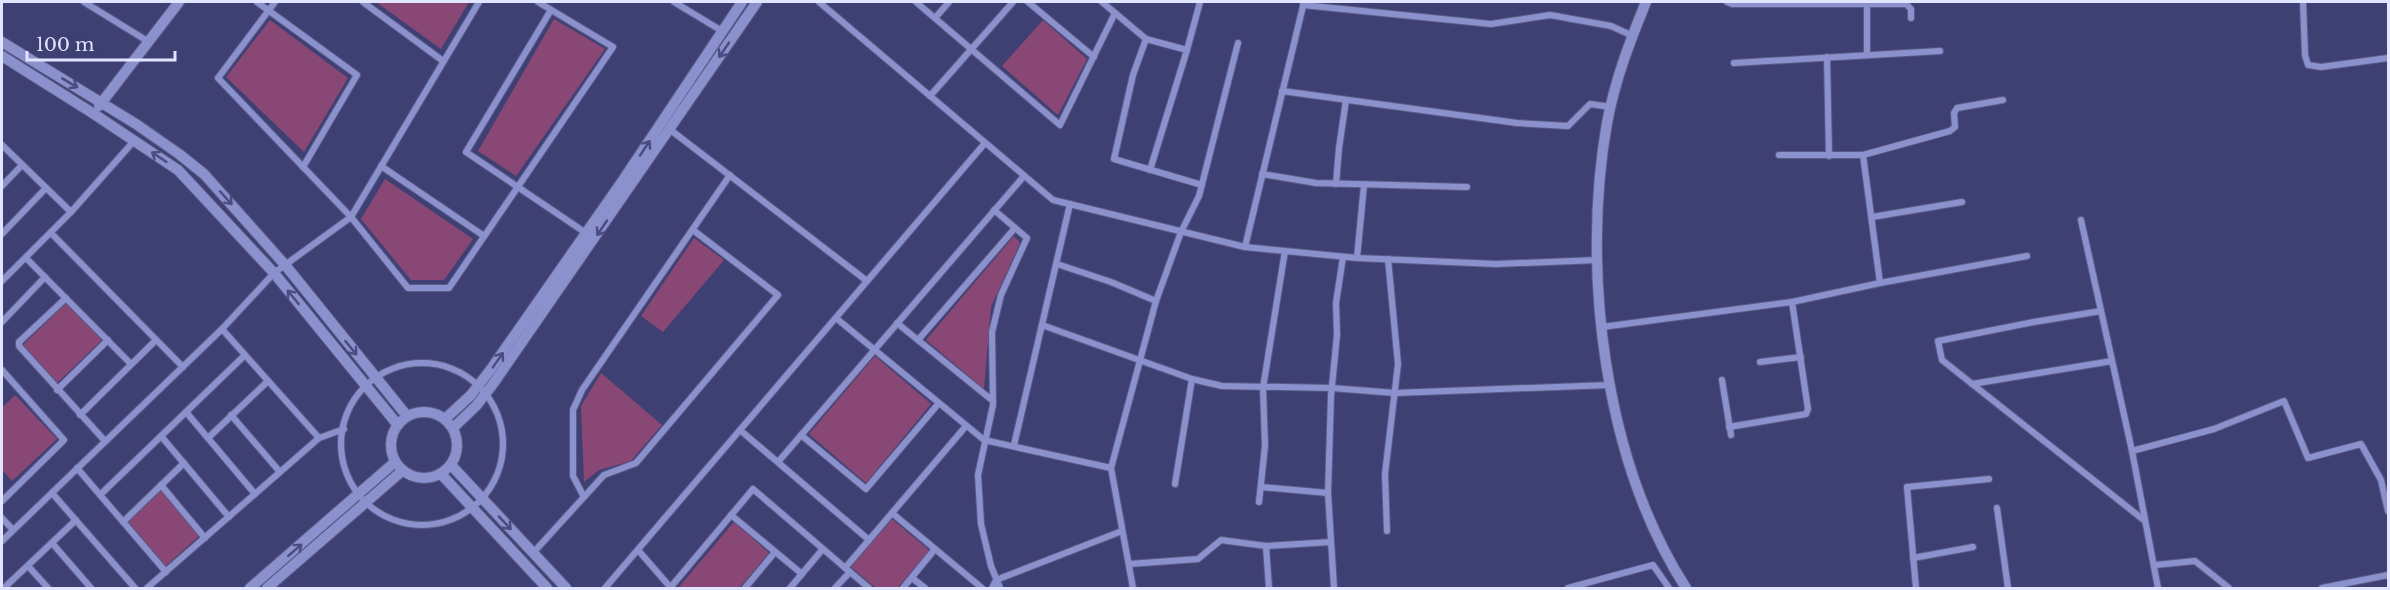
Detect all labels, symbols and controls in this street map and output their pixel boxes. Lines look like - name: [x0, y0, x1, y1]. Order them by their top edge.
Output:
- scale bar: [27, 24, 176, 62]
- text: 100 m: [36, 34, 94, 56]
- one-way arrow: [717, 41, 730, 58]
- one-way arrow: [61, 77, 78, 89]
- one-way arrow: [639, 140, 651, 157]
- one-way arrow: [151, 151, 168, 163]
- one-way arrow: [219, 190, 233, 205]
- one-way arrow: [596, 220, 608, 236]
- one-way arrow: [287, 290, 300, 306]
- one-way arrow: [344, 340, 357, 356]
- one-way arrow: [492, 352, 504, 368]
- one-way arrow: [498, 515, 512, 530]
- one-way arrow: [287, 543, 302, 557]

